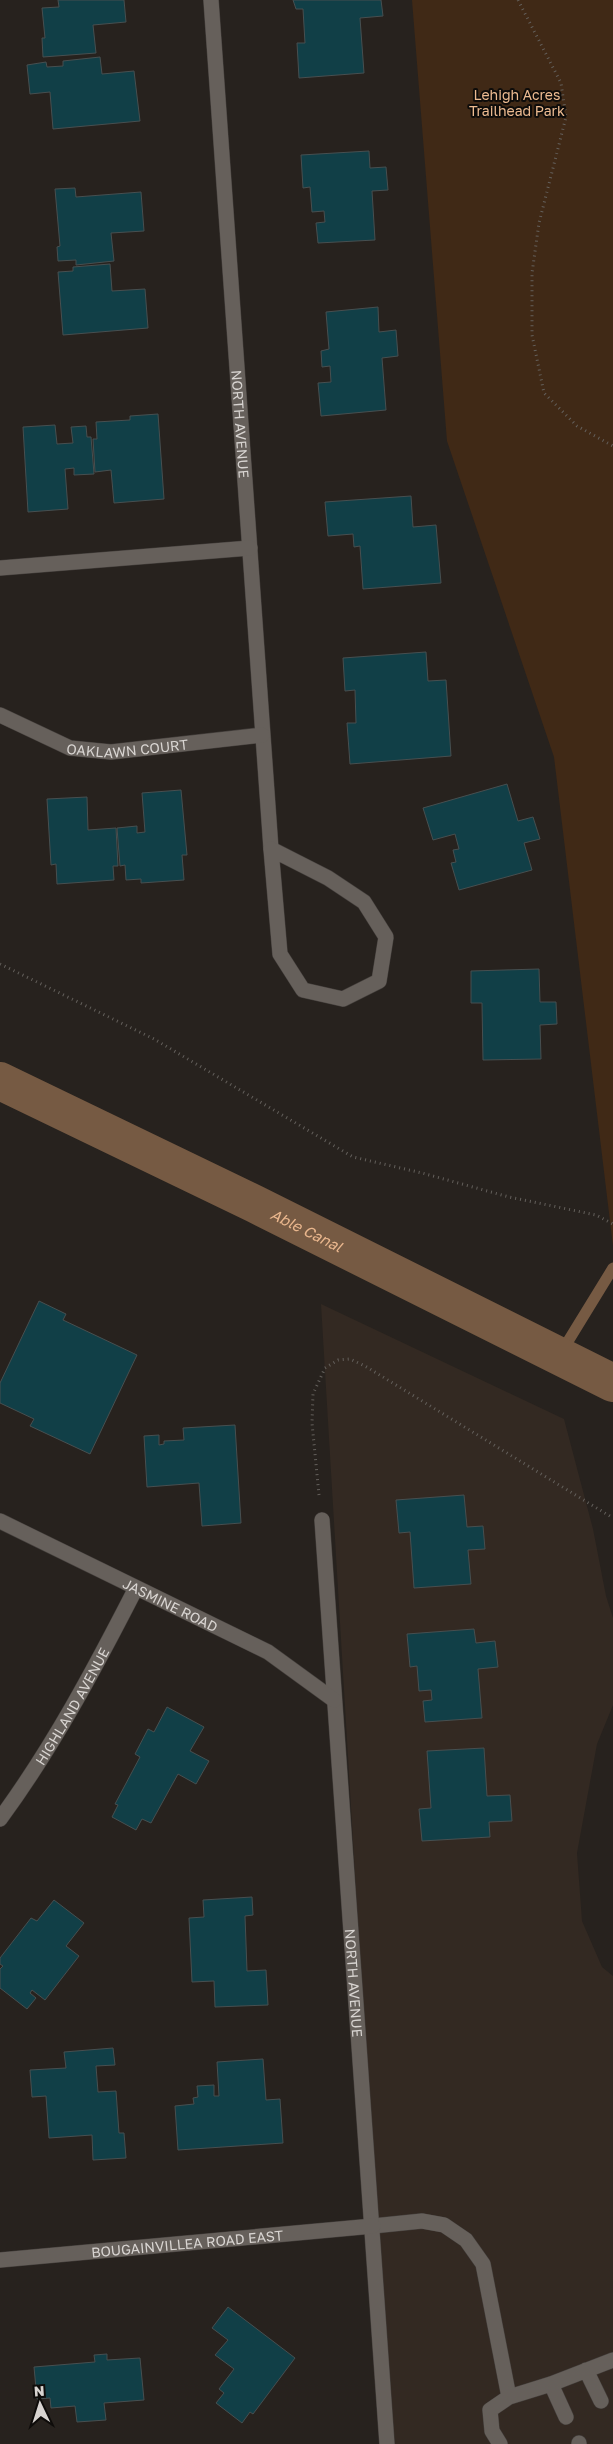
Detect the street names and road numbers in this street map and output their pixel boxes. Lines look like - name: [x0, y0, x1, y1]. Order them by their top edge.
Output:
- street label: NORTH AVENUE: [229, 369, 253, 479]
- street label: OAKLAWN COURT: [66, 735, 189, 761]
- street label: JASMINE ROAD: [120, 1574, 221, 1635]
- street label: HIGHLAND AVENUE: [31, 1644, 112, 1768]
- street label: NORTH AVENUE: [342, 1928, 367, 2038]
- street label: BOUGAINVILLEA ROAD EAST: [90, 2226, 284, 2260]

